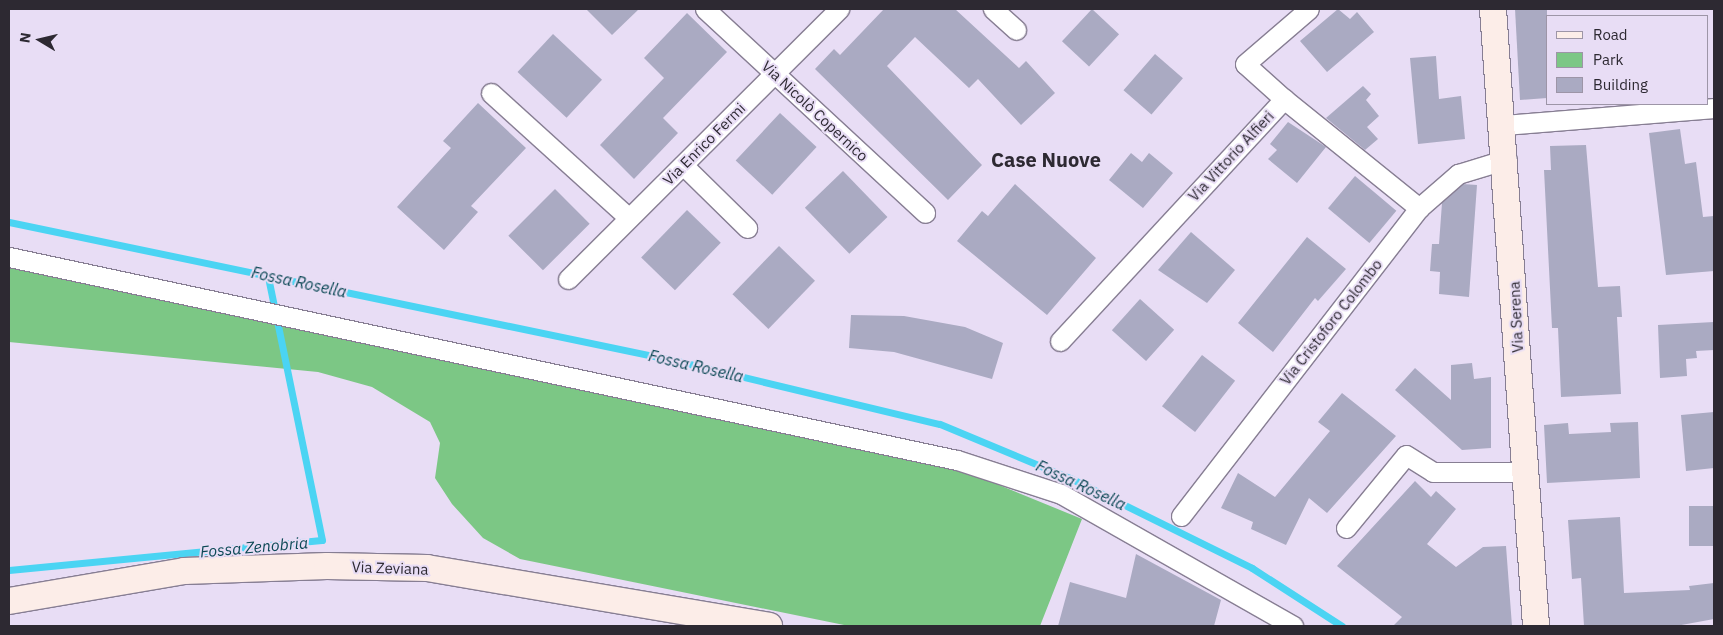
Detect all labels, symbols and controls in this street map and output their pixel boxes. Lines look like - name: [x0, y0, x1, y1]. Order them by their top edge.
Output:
- north arrow: [15, 15, 65, 65]
- legend: [1546, 15, 1708, 105]
- text: Road: [1593, 25, 1628, 44]
- text: N: [16, 31, 35, 44]
- text: Park: [1593, 50, 1623, 69]
- street label: Via Nicolò Copernico: [758, 57, 872, 165]
- text: Building: [1593, 75, 1648, 94]
- street label: Via Enrico Fermi: [659, 99, 749, 189]
- street label: Via Vittorio Alfieri: [1185, 107, 1277, 205]
- district label: Case Nuove: [991, 147, 1101, 171]
- street label: Via Cristoforo Colombo: [1276, 256, 1386, 388]
- water label: Fossa Rosella: [250, 263, 348, 301]
- street label: Via Serena: [1505, 281, 1527, 353]
- water label: Fossa Rosella: [647, 346, 745, 386]
- water label: Fossa Rosella: [1033, 456, 1129, 514]
- water label: Fossa Zenobria: [199, 533, 309, 561]
- street label: Via Zeviana: [351, 558, 429, 578]

